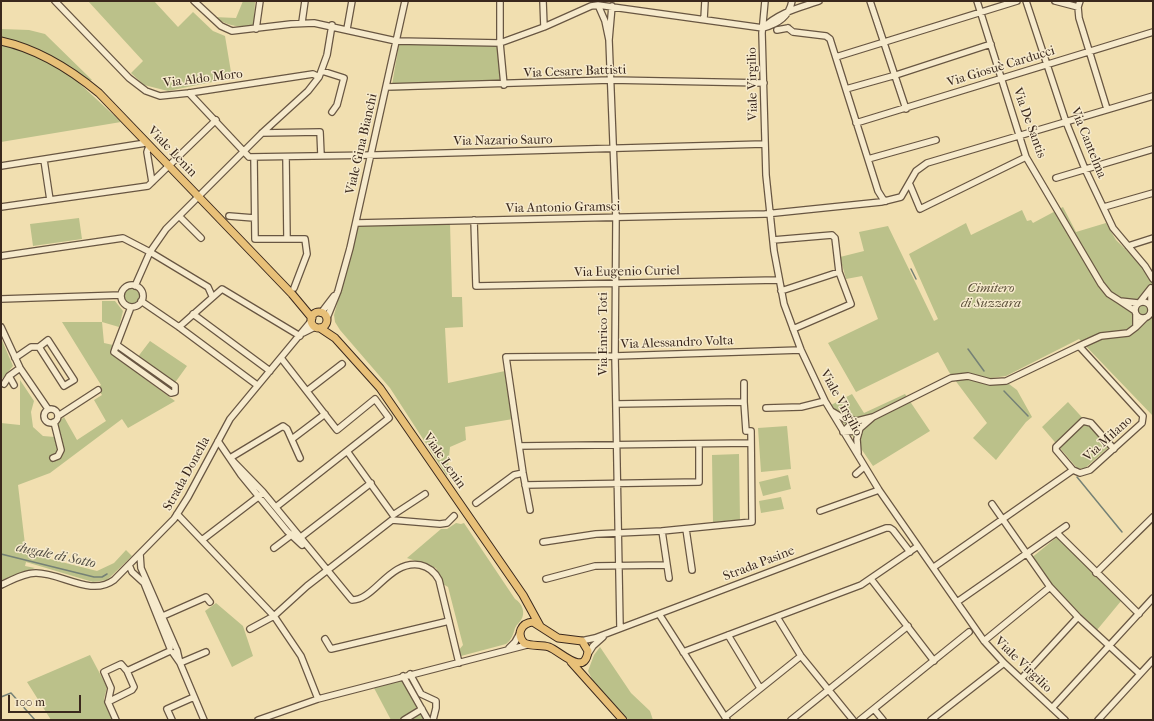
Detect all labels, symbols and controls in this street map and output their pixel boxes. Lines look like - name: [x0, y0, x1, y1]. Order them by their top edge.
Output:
- street label: Via Giosuè Carducci: [945, 43, 1057, 91]
- street label: Viale Virgilio: [745, 47, 761, 121]
- street label: Via Cesare Battisti: [523, 62, 627, 82]
- street label: Via Aldo Moro: [162, 66, 244, 92]
- street label: Via De Santis: [1009, 86, 1049, 160]
- street label: Viale Gina Bianchi: [343, 92, 381, 196]
- street label: Via Cantelma: [1067, 105, 1109, 181]
- street label: Viale Lenin: [144, 123, 200, 181]
- street label: Via Nazario Sauro: [453, 132, 553, 150]
- street label: Via Antonio Gramsci: [506, 199, 620, 217]
- street label: Via Eugenio Curiel: [574, 263, 680, 281]
- park label: Cimitero di Suzzara: [961, 281, 1021, 312]
- street label: Via Enrico Toti: [596, 292, 612, 376]
- street label: Via Alessandro Volta: [620, 333, 734, 353]
- street label: Viale Virgilio: [816, 367, 866, 439]
- street label: Via Milano: [1080, 413, 1136, 465]
- street label: Viale Lenin: [419, 430, 469, 492]
- street label: Strada Donella: [160, 434, 214, 514]
- water label: dugale di Sotto: [15, 539, 97, 573]
- street label: Strada Pasine: [721, 543, 797, 585]
- street label: Viale Virgilio: [991, 634, 1055, 696]
- scale bar: [10, 687, 83, 713]
- text: 100 m: [15, 695, 45, 709]

